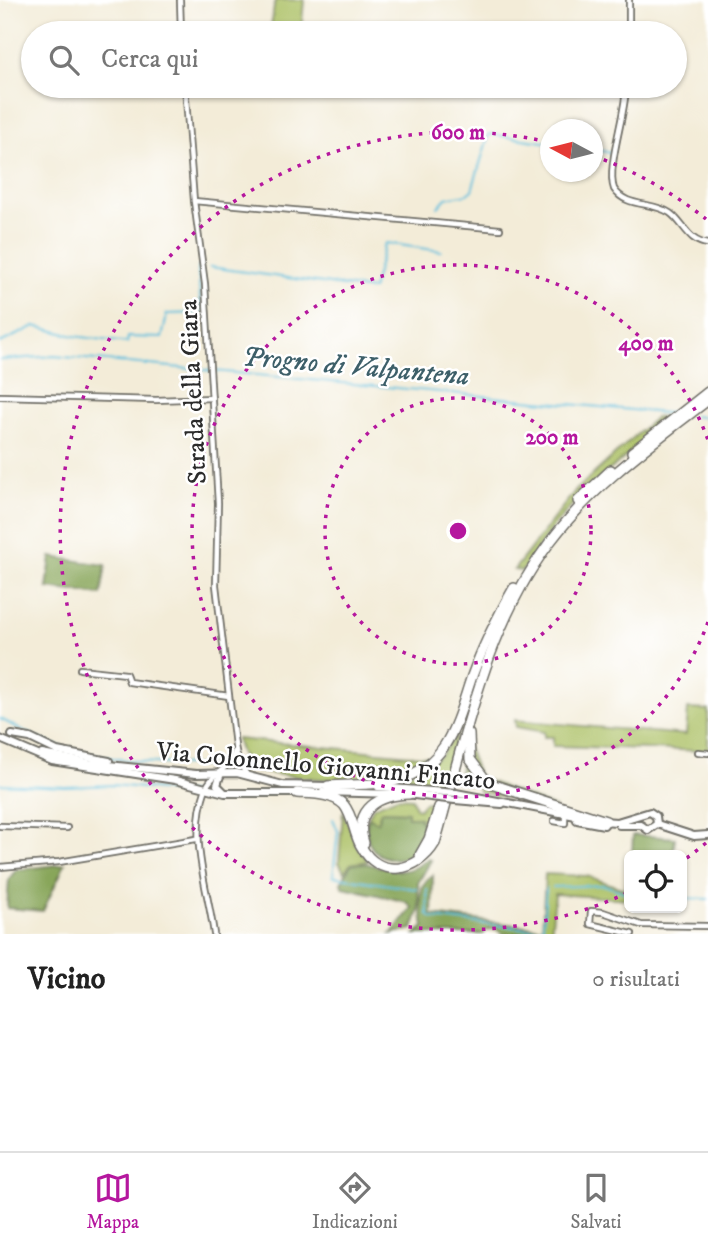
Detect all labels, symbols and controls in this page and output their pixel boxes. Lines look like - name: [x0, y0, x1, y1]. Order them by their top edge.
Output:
- search box: [21, 21, 687, 98]
- icon: search: [45, 41, 83, 79]
- text: Cerca qui: [101, 43, 199, 76]
- north arrow: [540, 119, 603, 182]
- text: 600 m: [431, 120, 485, 146]
- street label: Strada della Giara: [172, 299, 215, 485]
- text: 400 m: [619, 331, 674, 357]
- water label: Progno di Valpantena: [241, 339, 471, 394]
- text: 200 m: [525, 425, 579, 451]
- centre of rings: [446, 519, 470, 543]
- street label: Via Colonnello Giovanni Fincato: [154, 735, 497, 798]
- map controls: [624, 850, 687, 913]
- button: locate: [624, 850, 687, 913]
- text: Vicino: [28, 961, 105, 998]
- text: 0 risultati: [592, 965, 680, 994]
- tab: Mappa: [86, 1169, 139, 1234]
- tab: Indicazioni: [312, 1169, 398, 1234]
- tab: Salvati: [570, 1169, 622, 1234]

